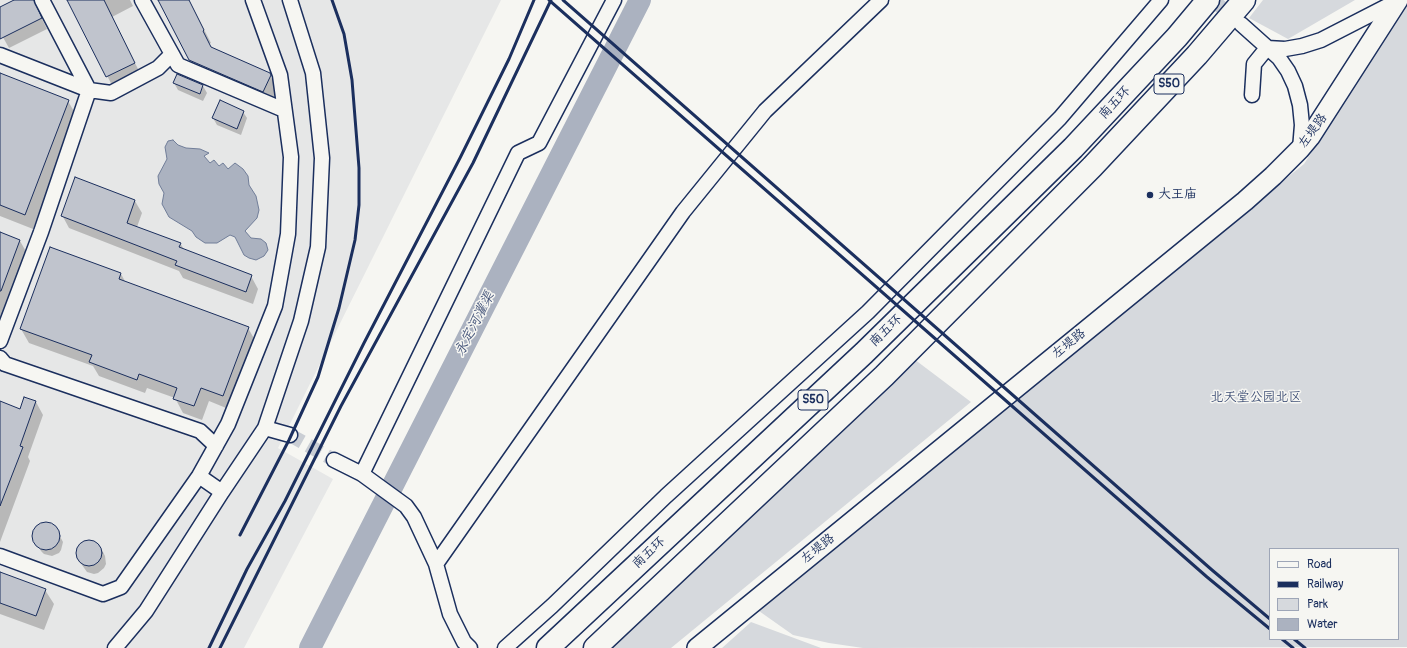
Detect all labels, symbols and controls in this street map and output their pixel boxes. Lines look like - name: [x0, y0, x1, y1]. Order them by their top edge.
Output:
- road number: S50: [1154, 74, 1184, 94]
- street label: 南五环: [1096, 83, 1134, 123]
- street label: 左堤路: [1295, 111, 1331, 151]
- place label: 大王庙: [1158, 187, 1197, 203]
- marker: 大王庙: [1145, 190, 1155, 200]
- water label: 永定河灌渠: [452, 289, 498, 359]
- street label: 南五环: [867, 312, 905, 350]
- street label: 左堤路: [1049, 326, 1089, 362]
- road number: S50: [798, 390, 828, 410]
- park label: 北天堂公园北区: [1211, 390, 1301, 406]
- street label: 左堤路: [798, 531, 838, 567]
- street label: 南五环: [629, 534, 669, 572]
- legend: [1269, 548, 1399, 640]
- text: Road: [1307, 557, 1332, 572]
- text: Railway: [1307, 577, 1343, 592]
- text: Park: [1307, 597, 1328, 612]
- text: Water: [1307, 617, 1338, 632]

